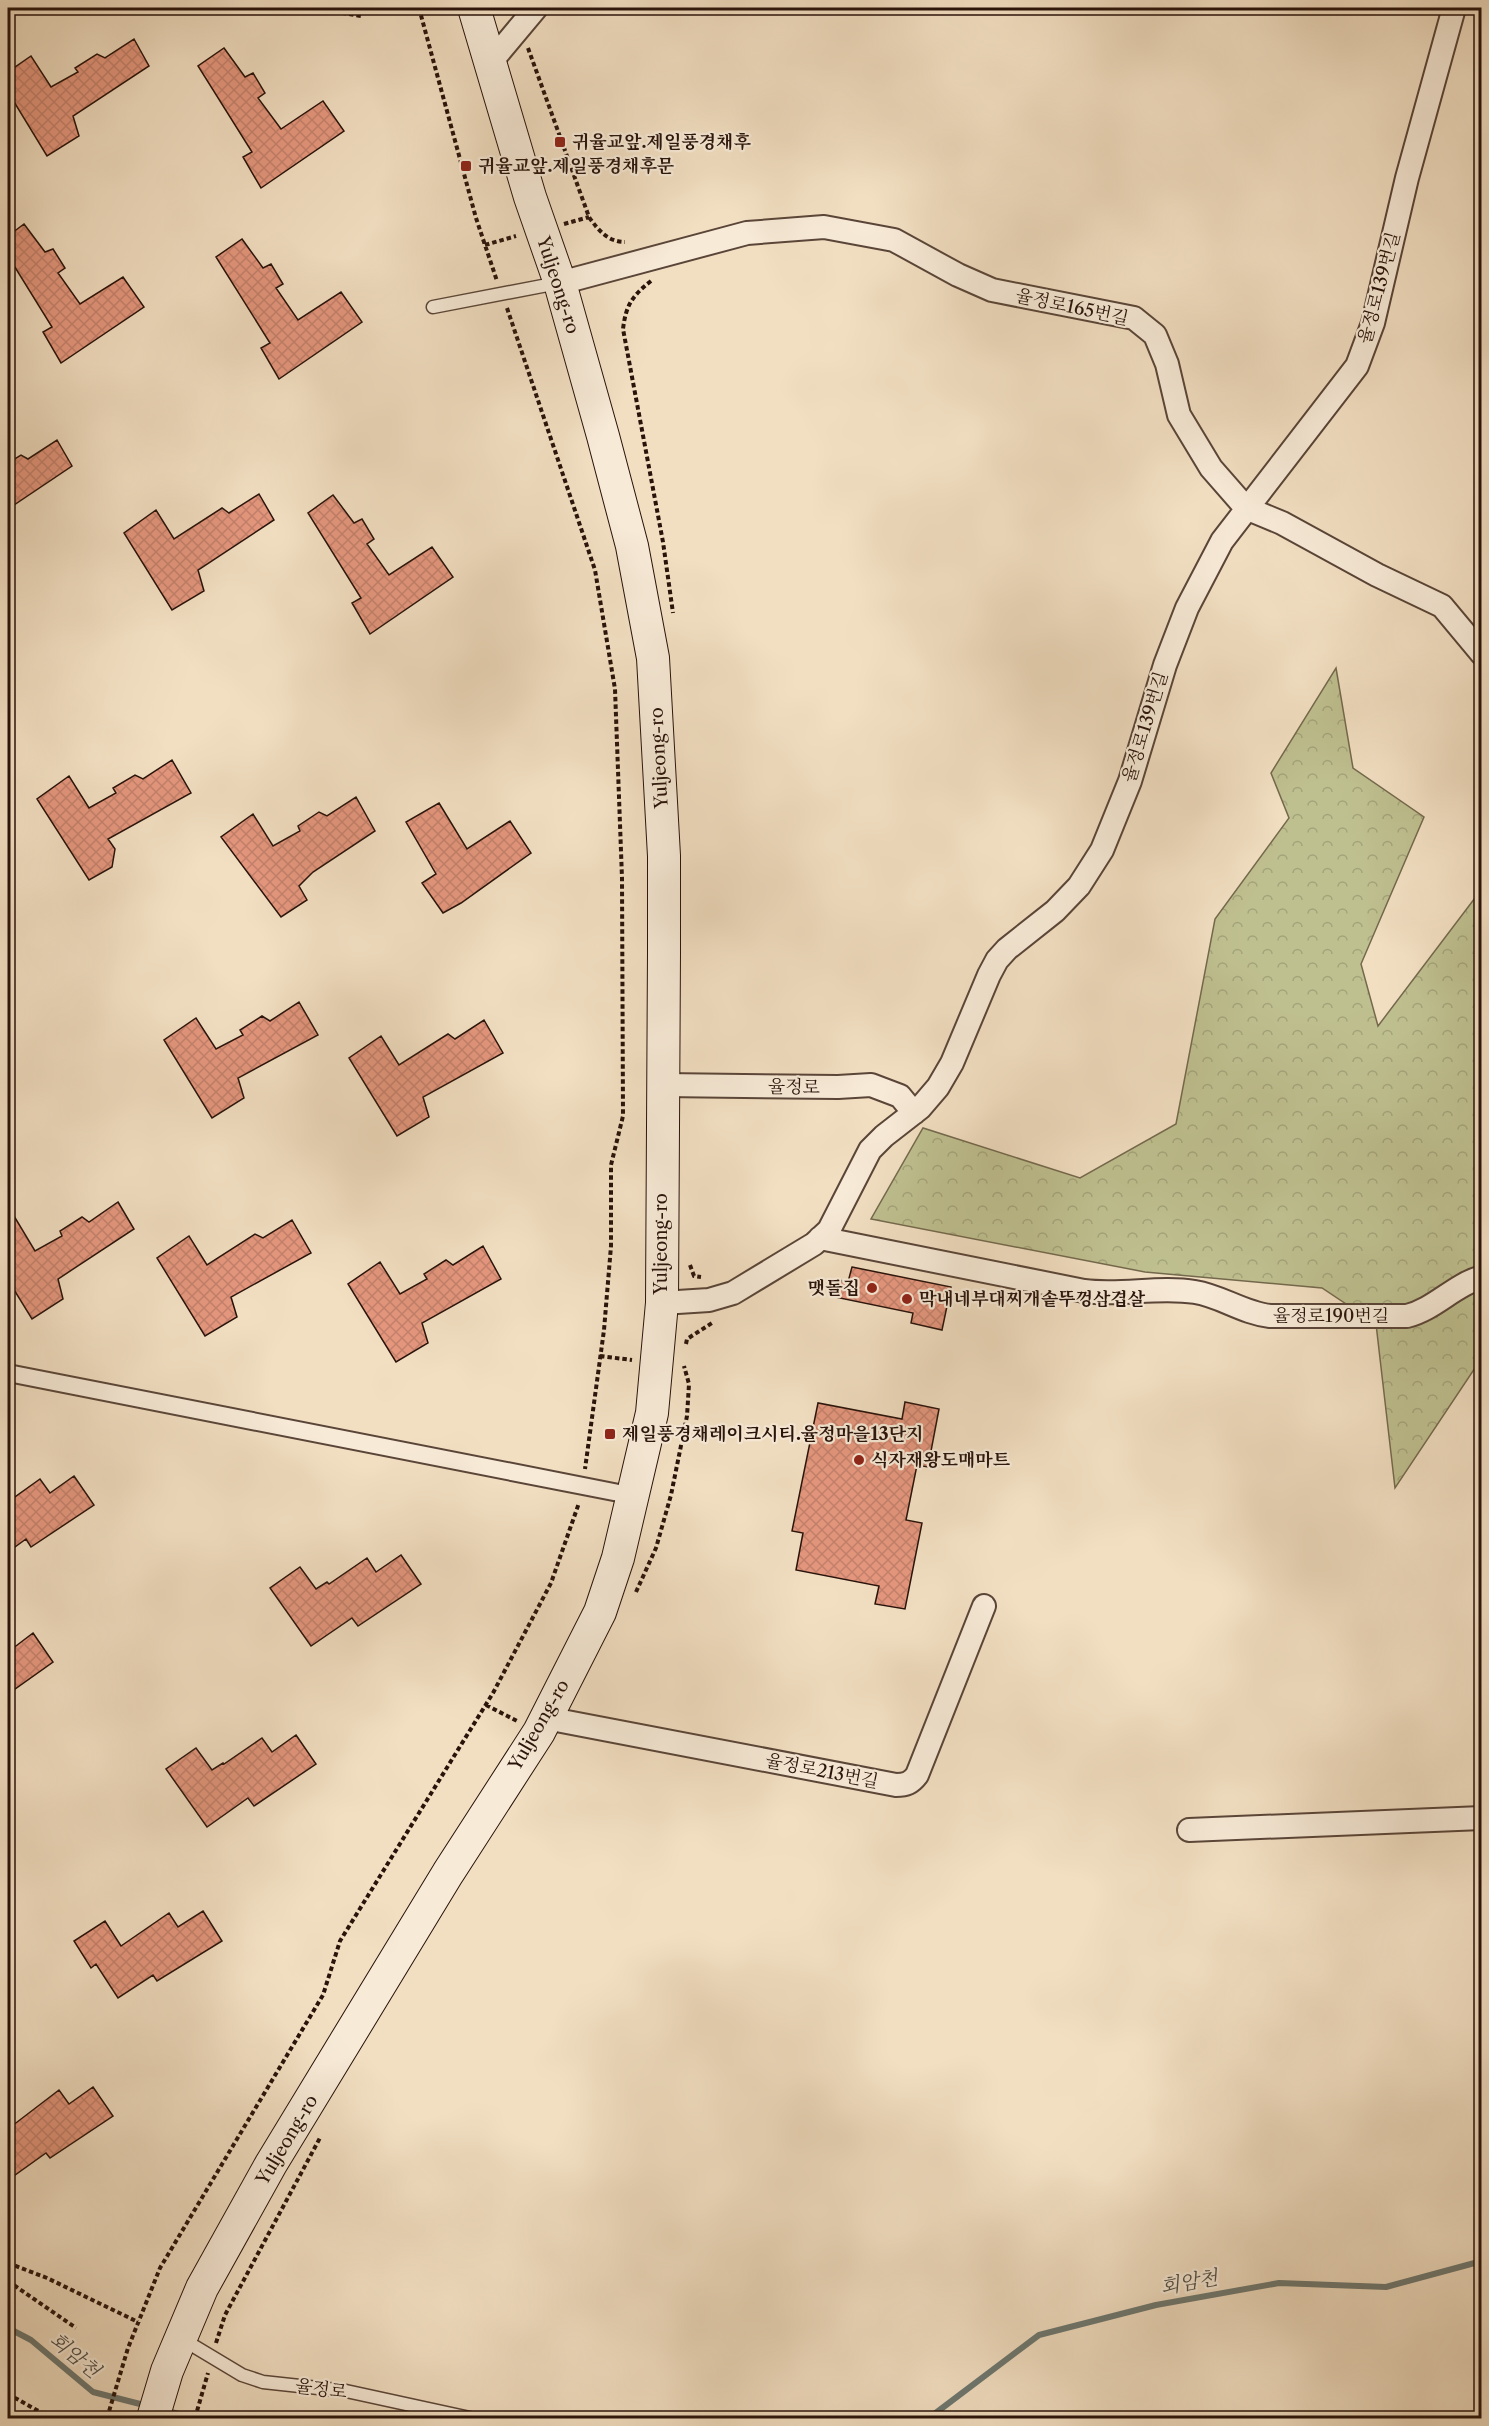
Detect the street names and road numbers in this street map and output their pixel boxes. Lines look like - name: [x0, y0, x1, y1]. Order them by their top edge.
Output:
- street label: 율정로139번길: [1353, 230, 1405, 346]
- street label: Yuljeong-ro: [532, 232, 584, 337]
- street label: 율정로165번길: [1014, 284, 1130, 330]
- street label: 율정로139번길: [1118, 669, 1172, 785]
- street label: Yuljeong-ro: [645, 707, 673, 810]
- street label: 율정로: [768, 1076, 820, 1098]
- street label: Yuljeong-ro: [650, 1193, 672, 1296]
- street label: 율정로190번길: [1273, 1305, 1389, 1327]
- street label: Yuljeong-ro: [504, 1676, 574, 1775]
- street label: 율정로213번길: [764, 1749, 880, 1793]
- street label: Yuljeong-ro: [251, 2091, 323, 2190]
- street label: 율정로: [294, 2375, 348, 2403]

